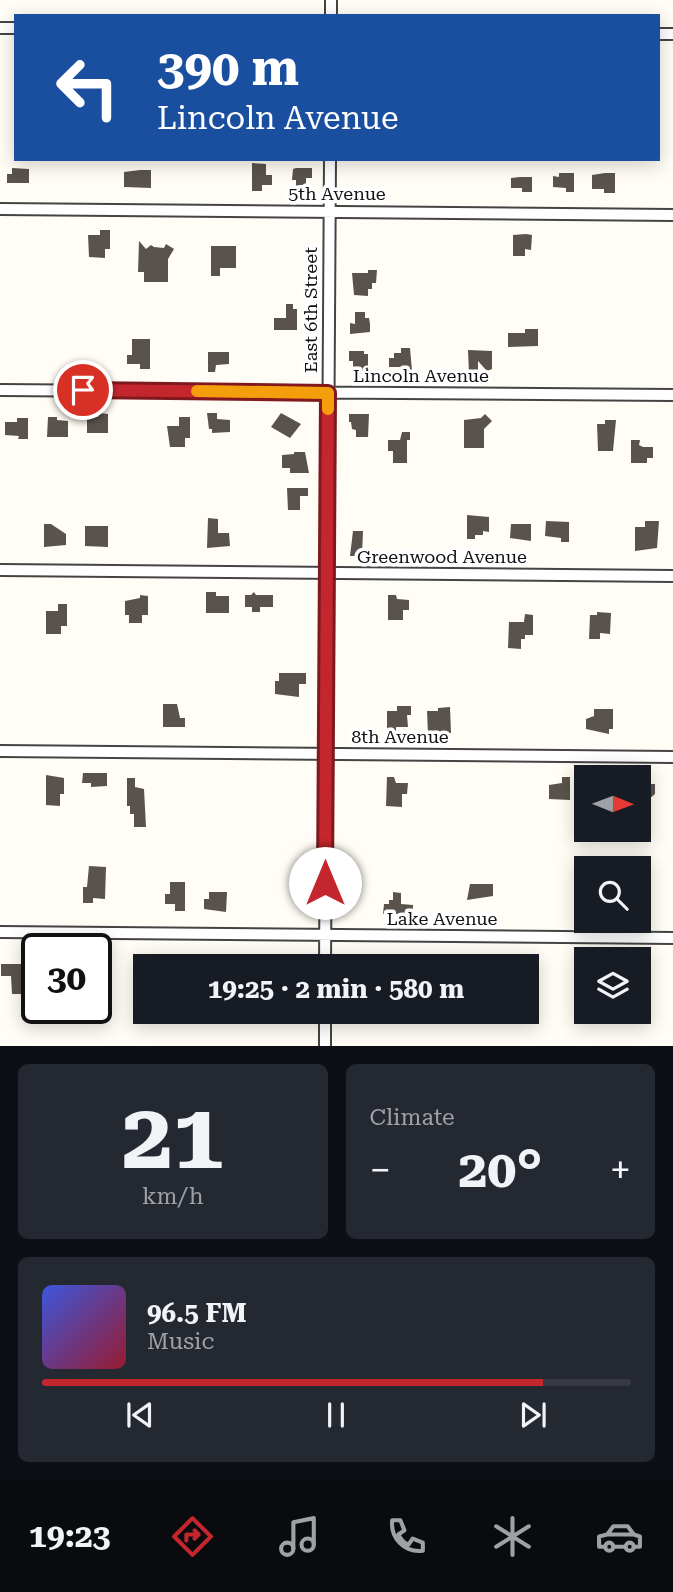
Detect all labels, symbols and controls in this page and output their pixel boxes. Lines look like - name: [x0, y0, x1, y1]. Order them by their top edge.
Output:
- text: 390 m: [157, 40, 299, 97]
- icon: left: [42, 42, 133, 133]
- text: Lincoln Avenue: [157, 99, 399, 137]
- street label: 5th Avenue: [288, 183, 386, 204]
- street label: East 6th Street: [300, 247, 321, 373]
- pin: [53, 360, 113, 420]
- street label: Lincoln Avenue: [353, 365, 489, 386]
- icon: arrive: [64, 371, 102, 409]
- street label: Greenwood Avenue: [357, 546, 527, 567]
- street label: 8th Avenue: [351, 726, 449, 747]
- north arrow: [574, 765, 651, 842]
- map controls: [574, 765, 651, 1024]
- position arrow: [288, 846, 362, 920]
- button: search: [574, 856, 651, 933]
- street label: Lake Avenue: [387, 908, 498, 929]
- speed limit sign: 30: [21, 933, 112, 1024]
- button: layers: [574, 947, 651, 1024]
- text: 19:25 · 2 min · 580 m: [208, 974, 464, 1004]
- text: 21: [122, 1084, 224, 1190]
- text: Climate: [370, 1104, 455, 1131]
- text: 20°: [458, 1139, 542, 1200]
- text: −: [370, 1148, 391, 1192]
- text: +: [610, 1148, 631, 1192]
- text: km/h: [142, 1183, 204, 1210]
- text: 96.5 FM: [147, 1298, 247, 1328]
- text: Music: [147, 1328, 214, 1355]
- icon: previous: [121, 1396, 159, 1434]
- icon: pause: [317, 1396, 355, 1434]
- icon: next: [514, 1396, 552, 1434]
- icon: directions: [168, 1512, 217, 1561]
- icon: music: [275, 1512, 324, 1561]
- icon: phone: [382, 1512, 431, 1561]
- icon: climate: [488, 1512, 537, 1561]
- icon: car: [595, 1512, 644, 1561]
- text: 19:23: [29, 1517, 111, 1555]

